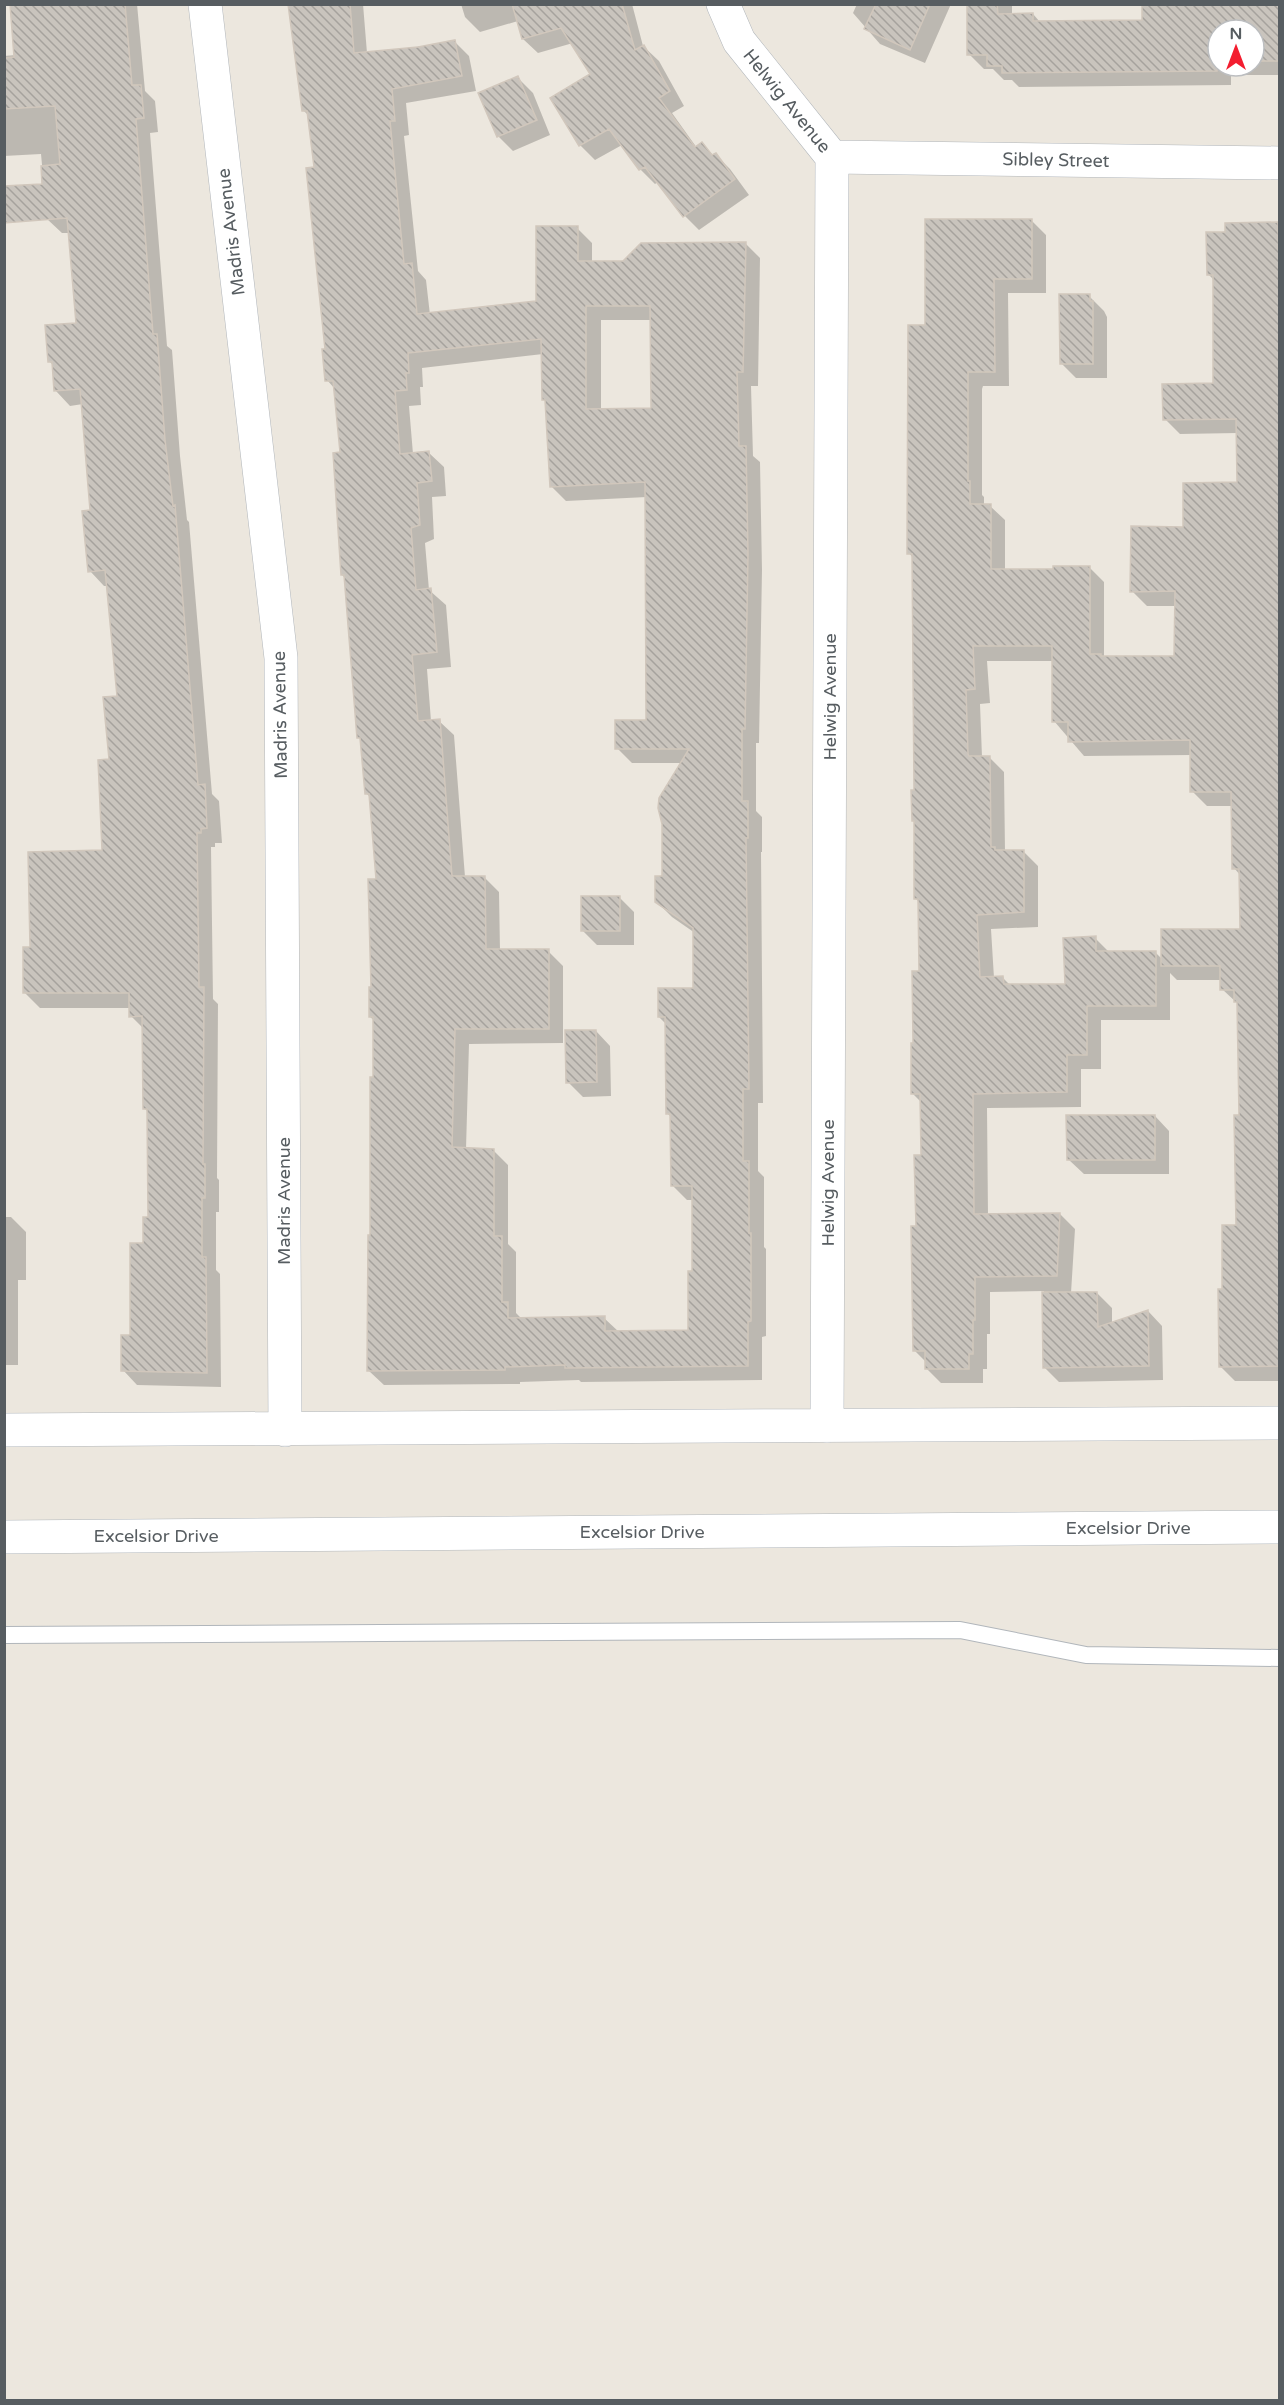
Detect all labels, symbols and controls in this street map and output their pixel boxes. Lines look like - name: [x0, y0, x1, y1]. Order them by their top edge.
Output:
- north arrow: [1206, 18, 1266, 78]
- text: N: [1230, 24, 1242, 44]
- street label: Helwig Avenue: [738, 45, 836, 157]
- street label: Sibley Street: [1002, 148, 1110, 172]
- street label: Madris Avenue: [212, 167, 250, 297]
- street label: Helwig Avenue: [819, 633, 841, 761]
- street label: Madris Avenue: [268, 651, 292, 779]
- street label: Helwig Avenue: [817, 1119, 839, 1247]
- street label: Madris Avenue: [273, 1137, 295, 1265]
- street label: Excelsior Drive: [1065, 1517, 1191, 1539]
- street label: Excelsior Drive: [579, 1521, 705, 1543]
- street label: Excelsior Drive: [93, 1525, 219, 1547]

